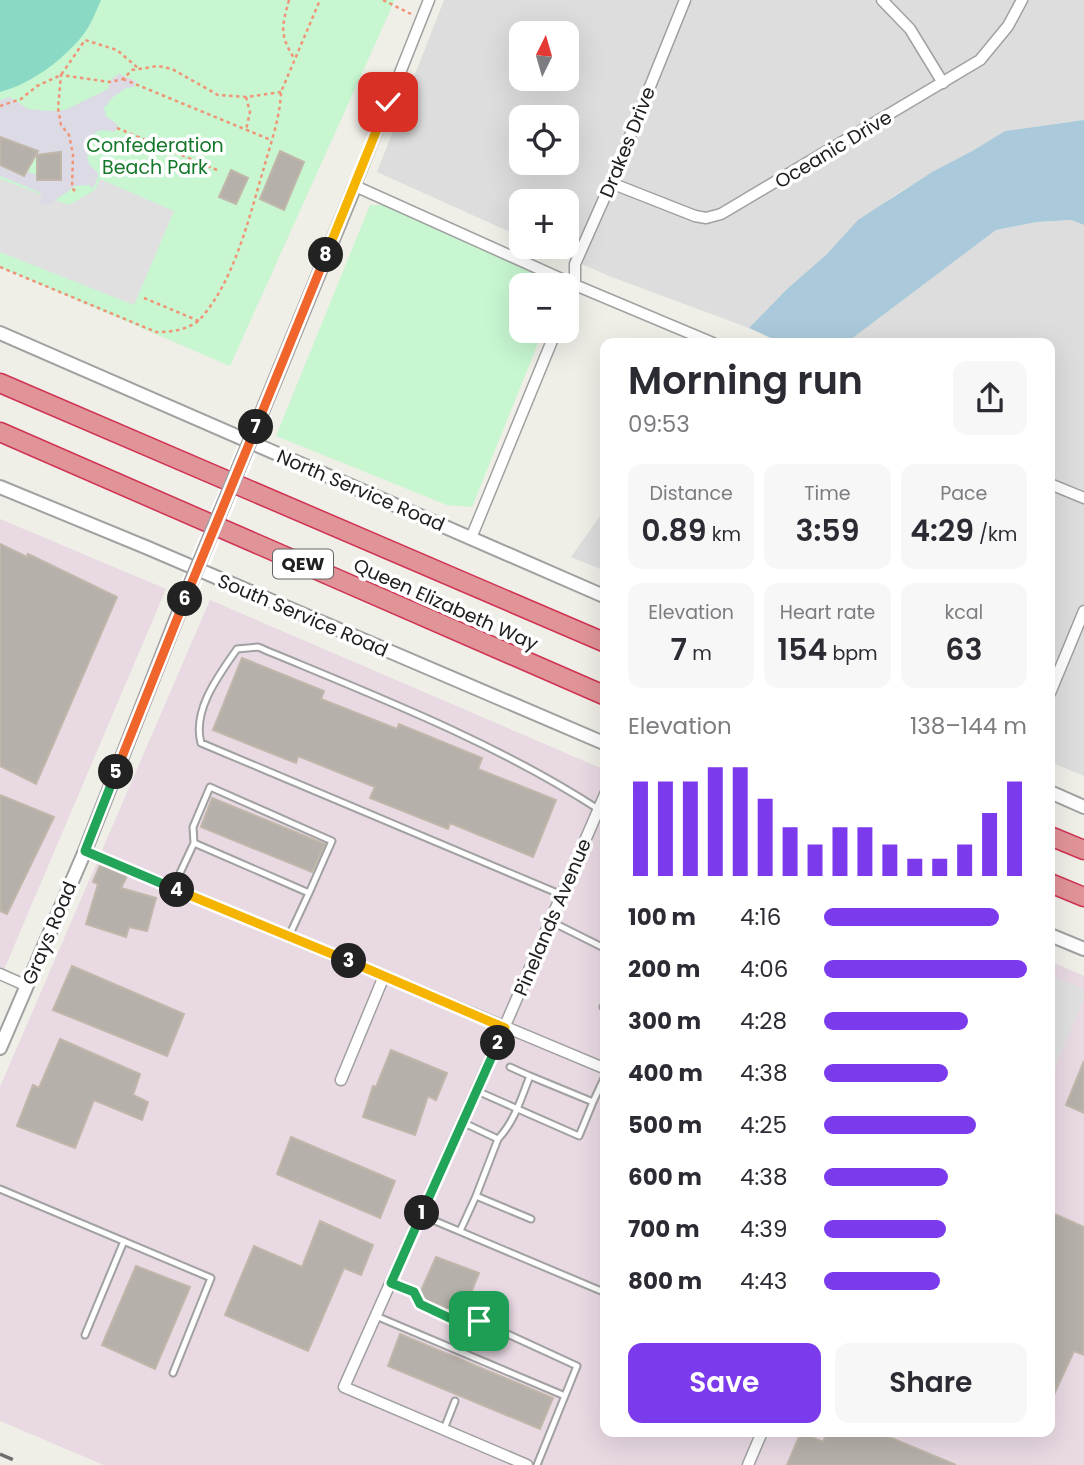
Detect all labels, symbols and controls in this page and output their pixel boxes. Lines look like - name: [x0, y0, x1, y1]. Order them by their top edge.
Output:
- north arrow: [509, 21, 579, 91]
- map controls: [509, 21, 579, 343]
- pin: [358, 72, 418, 132]
- icon: check: [369, 83, 407, 121]
- street label: Drakes Drive: [593, 83, 662, 202]
- street label: Oceanic Drive: [770, 104, 897, 195]
- button: locate: [509, 105, 579, 175]
- park label: Confederation Beach Park: [86, 132, 224, 181]
- button: +: [509, 189, 579, 259]
- pin: 8: [308, 238, 344, 272]
- text: 8: [319, 241, 332, 268]
- button: −: [509, 273, 579, 343]
- text: Morning run: [628, 354, 863, 407]
- button: share: [953, 361, 1027, 435]
- text: 09:53: [628, 408, 690, 440]
- pin: 7: [238, 410, 274, 444]
- text: 7: [250, 413, 261, 440]
- street label: North Service Road: [273, 443, 449, 538]
- text: Distance: [650, 480, 733, 507]
- text: Time: [804, 480, 851, 507]
- text: Pace: [940, 480, 987, 507]
- text: 0.89: [641, 509, 707, 552]
- text: 3:59: [796, 509, 859, 552]
- text: 4:29: [910, 509, 974, 552]
- text: km: [707, 521, 741, 548]
- text: /km: [974, 521, 1017, 548]
- road number: QEW: [273, 550, 333, 578]
- street label: Queen Elizabeth Way: [349, 552, 543, 657]
- street label: South Service Road: [213, 567, 392, 664]
- pin: 6: [168, 582, 202, 616]
- text: 6: [178, 585, 191, 612]
- text: Elevation: [648, 599, 734, 626]
- text: Heart rate: [780, 599, 875, 626]
- text: kcal: [944, 599, 983, 626]
- text: 7: [671, 628, 687, 671]
- text: 154: [777, 628, 827, 671]
- text: 63: [945, 628, 982, 671]
- text: m: [687, 640, 712, 667]
- text: bpm: [827, 640, 878, 667]
- text: Elevation: [628, 710, 732, 742]
- text: 138–144 m: [910, 710, 1027, 742]
- pin: 5: [99, 754, 134, 790]
- text: 5: [109, 758, 122, 785]
- street label: Pinelands Avenue: [507, 834, 598, 1000]
- pin: 4: [160, 872, 194, 908]
- text: 4: [170, 876, 183, 903]
- street label: Grays Road: [16, 877, 83, 989]
- text: 100 m: [628, 901, 696, 933]
- text: 4:16: [740, 901, 781, 933]
- pin: 3: [332, 944, 366, 978]
- text: 3: [343, 947, 354, 974]
- text: 200 m: [628, 953, 700, 985]
- text: 4:06: [740, 953, 788, 985]
- text: 300 m: [628, 1005, 701, 1037]
- text: 4:28: [740, 1005, 787, 1037]
- pin: 2: [480, 1026, 516, 1060]
- text: 2: [492, 1029, 503, 1056]
- text: 400 m: [628, 1057, 703, 1089]
- text: 4:38: [740, 1057, 787, 1089]
- text: 500 m: [628, 1109, 702, 1141]
- text: 4:25: [740, 1109, 787, 1141]
- text: 600 m: [628, 1161, 702, 1193]
- text: 4:38: [740, 1161, 787, 1193]
- pin: 1: [404, 1196, 440, 1230]
- text: 1: [418, 1199, 425, 1226]
- text: 700 m: [628, 1213, 700, 1245]
- text: 4:39: [740, 1213, 787, 1245]
- text: 800 m: [628, 1265, 702, 1297]
- text: 4:43: [740, 1265, 787, 1297]
- pin: [449, 1291, 509, 1351]
- icon: arrive: [460, 1302, 498, 1340]
- button: Save: [628, 1343, 821, 1423]
- button: Share: [835, 1343, 1027, 1423]

